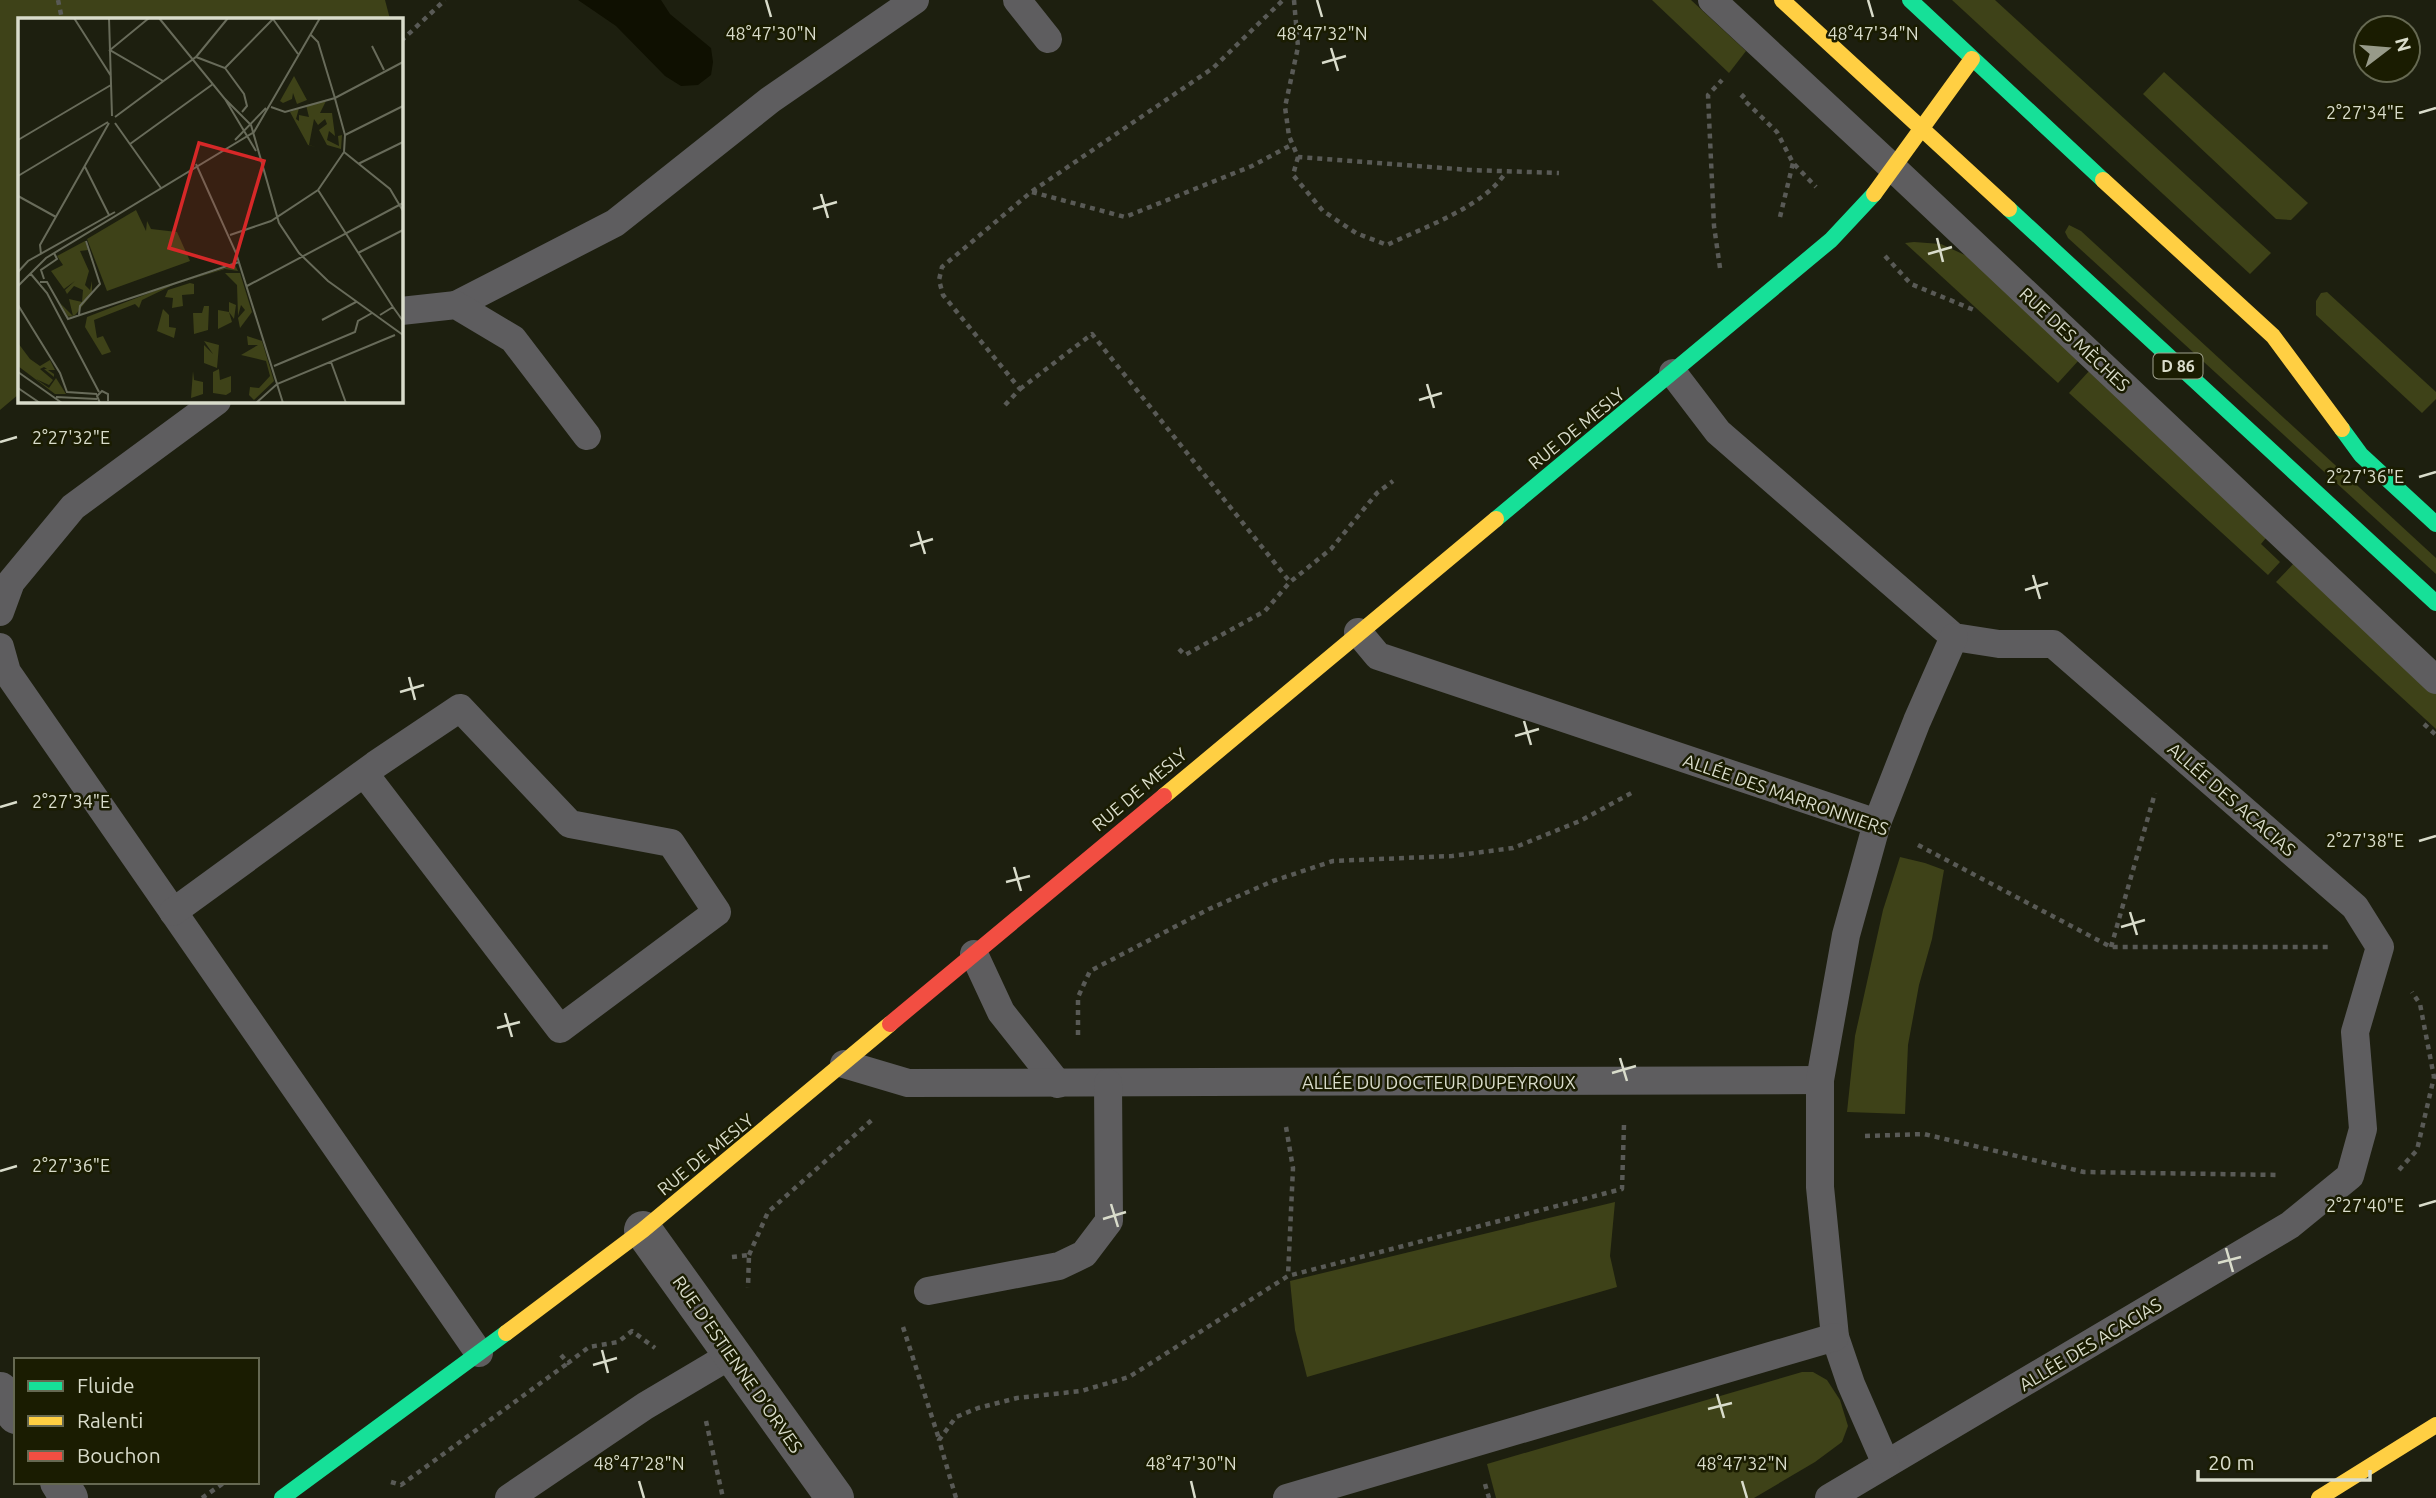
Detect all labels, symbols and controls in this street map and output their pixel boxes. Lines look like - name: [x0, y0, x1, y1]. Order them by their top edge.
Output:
- north arrow: [2352, 14, 2422, 84]
- inset map: [18, 18, 402, 402]
- text: 48°47'30"N: [725, 23, 817, 43]
- text: 48°47'32"N: [1276, 23, 1368, 43]
- text: 48°47'34"N: [1827, 23, 1919, 43]
- text: N: [2391, 34, 2416, 54]
- text: 2°27'34"E: [2326, 102, 2404, 122]
- street label: RUE DES MÈCHES: [2016, 282, 2135, 395]
- road number: D 86: [2154, 354, 2202, 378]
- street label: RUE DE MESLY: [1524, 383, 1628, 473]
- text: 2°27'32"E: [32, 427, 110, 447]
- text: 2°27'36"E: [2326, 466, 2404, 486]
- street label: ALLÉE DES ACACIAS: [2164, 737, 2300, 860]
- street label: RUE DE MESLY: [1088, 743, 1191, 834]
- street label: ALLÉE DES MARRONNIERS: [1681, 749, 1891, 839]
- text: 2°27'34"E: [32, 791, 110, 811]
- text: 2°27'38"E: [2326, 830, 2404, 850]
- street label: ALLÉE DU DOCTEUR DUPEYROUX: [1302, 1071, 1576, 1092]
- street label: RUE DE MESLY: [653, 1109, 757, 1199]
- text: 2°27'36"E: [32, 1155, 110, 1175]
- text: 2°27'40"E: [2326, 1195, 2404, 1215]
- street label: RUE D'ESTIENNE D'ORVES: [669, 1272, 807, 1456]
- street label: ALLÉE DES ACACIAS: [2015, 1293, 2165, 1394]
- legend: [14, 1358, 259, 1484]
- text: Fluide: [77, 1373, 135, 1397]
- text: Ralenti: [77, 1408, 143, 1432]
- scale bar: [2198, 1438, 2370, 1482]
- text: Bouchon: [77, 1443, 161, 1467]
- text: 20 m: [2208, 1450, 2255, 1474]
- text: 48°47'28"N: [593, 1453, 685, 1473]
- text: 48°47'30"N: [1145, 1453, 1237, 1473]
- text: 48°47'32"N: [1696, 1453, 1788, 1473]

